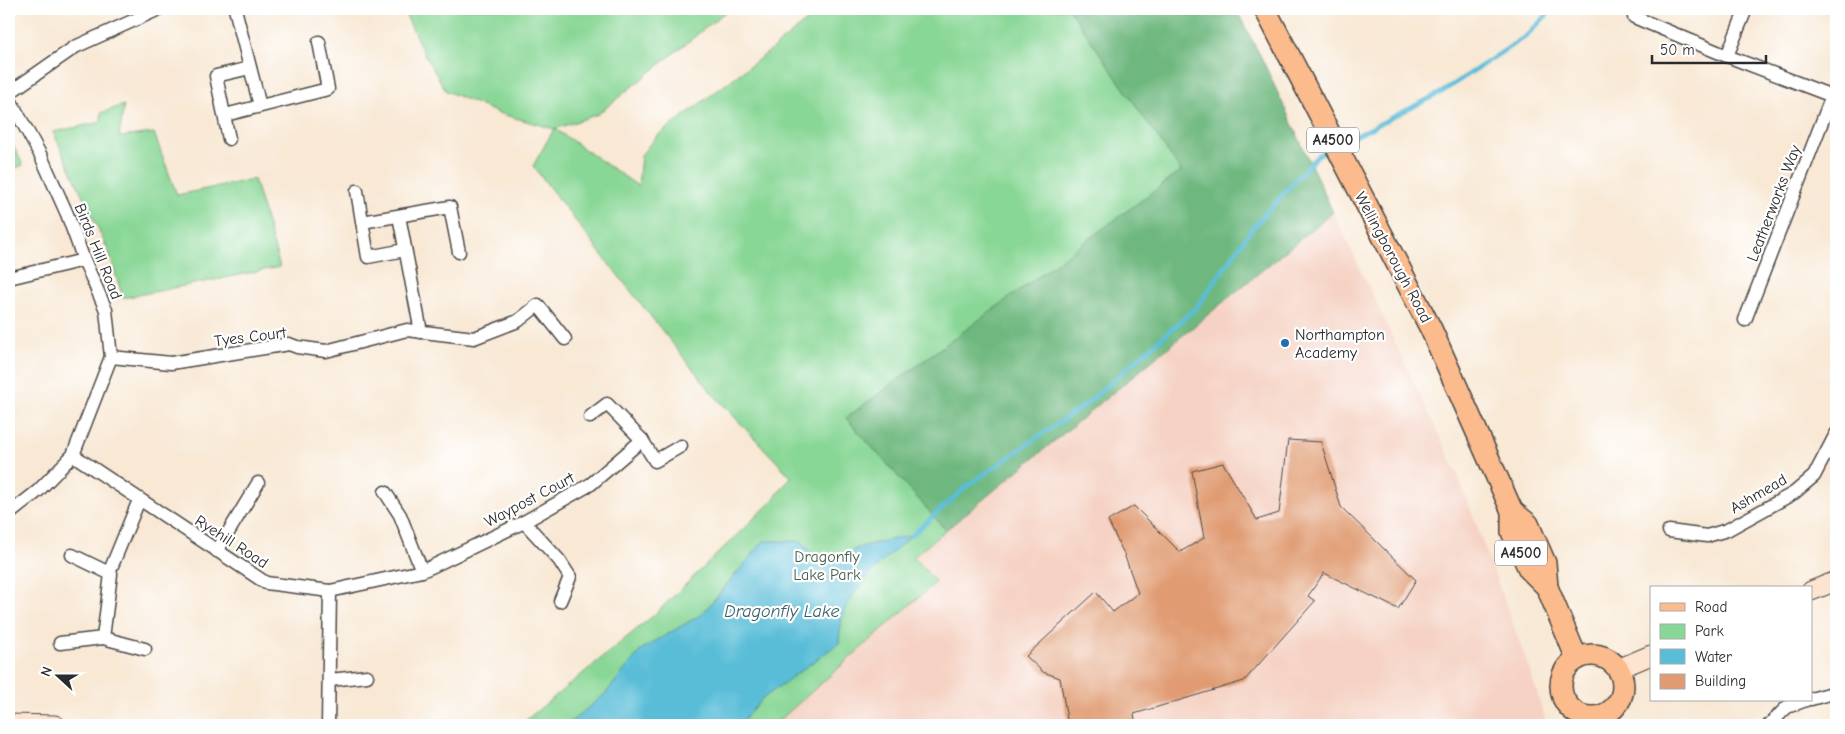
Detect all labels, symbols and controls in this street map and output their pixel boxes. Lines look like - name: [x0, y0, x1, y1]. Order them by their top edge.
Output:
- scale bar: [1652, 32, 1766, 64]
- text: 50 m: [1660, 41, 1695, 59]
- road number: A4500: [1307, 128, 1359, 152]
- street label: Leatherworks Way: [1743, 142, 1805, 264]
- street label: Wellingborough Road: [1351, 189, 1435, 326]
- street label: Birds Hill Road: [71, 201, 126, 302]
- street label: Tyes Court: [213, 324, 288, 350]
- place label: Northampton Academy: [1295, 326, 1385, 362]
- marker: Northampton Academy: [1279, 337, 1291, 349]
- street label: Waypost Court: [482, 468, 578, 531]
- street label: Ashmead: [1727, 470, 1790, 517]
- street label: Ryehill Road: [192, 512, 271, 572]
- road number: A4500: [1495, 540, 1547, 566]
- park label: Dragonfly Lake Park: [793, 548, 861, 584]
- legend: [1650, 586, 1812, 702]
- text: Road: [1695, 598, 1727, 616]
- water label: Dragonfly Lake: [724, 601, 840, 622]
- text: Park: [1695, 622, 1724, 640]
- text: Water: [1695, 648, 1732, 666]
- north arrow: [32, 652, 82, 702]
- text: N: [37, 664, 56, 679]
- text: Building: [1695, 672, 1746, 690]

